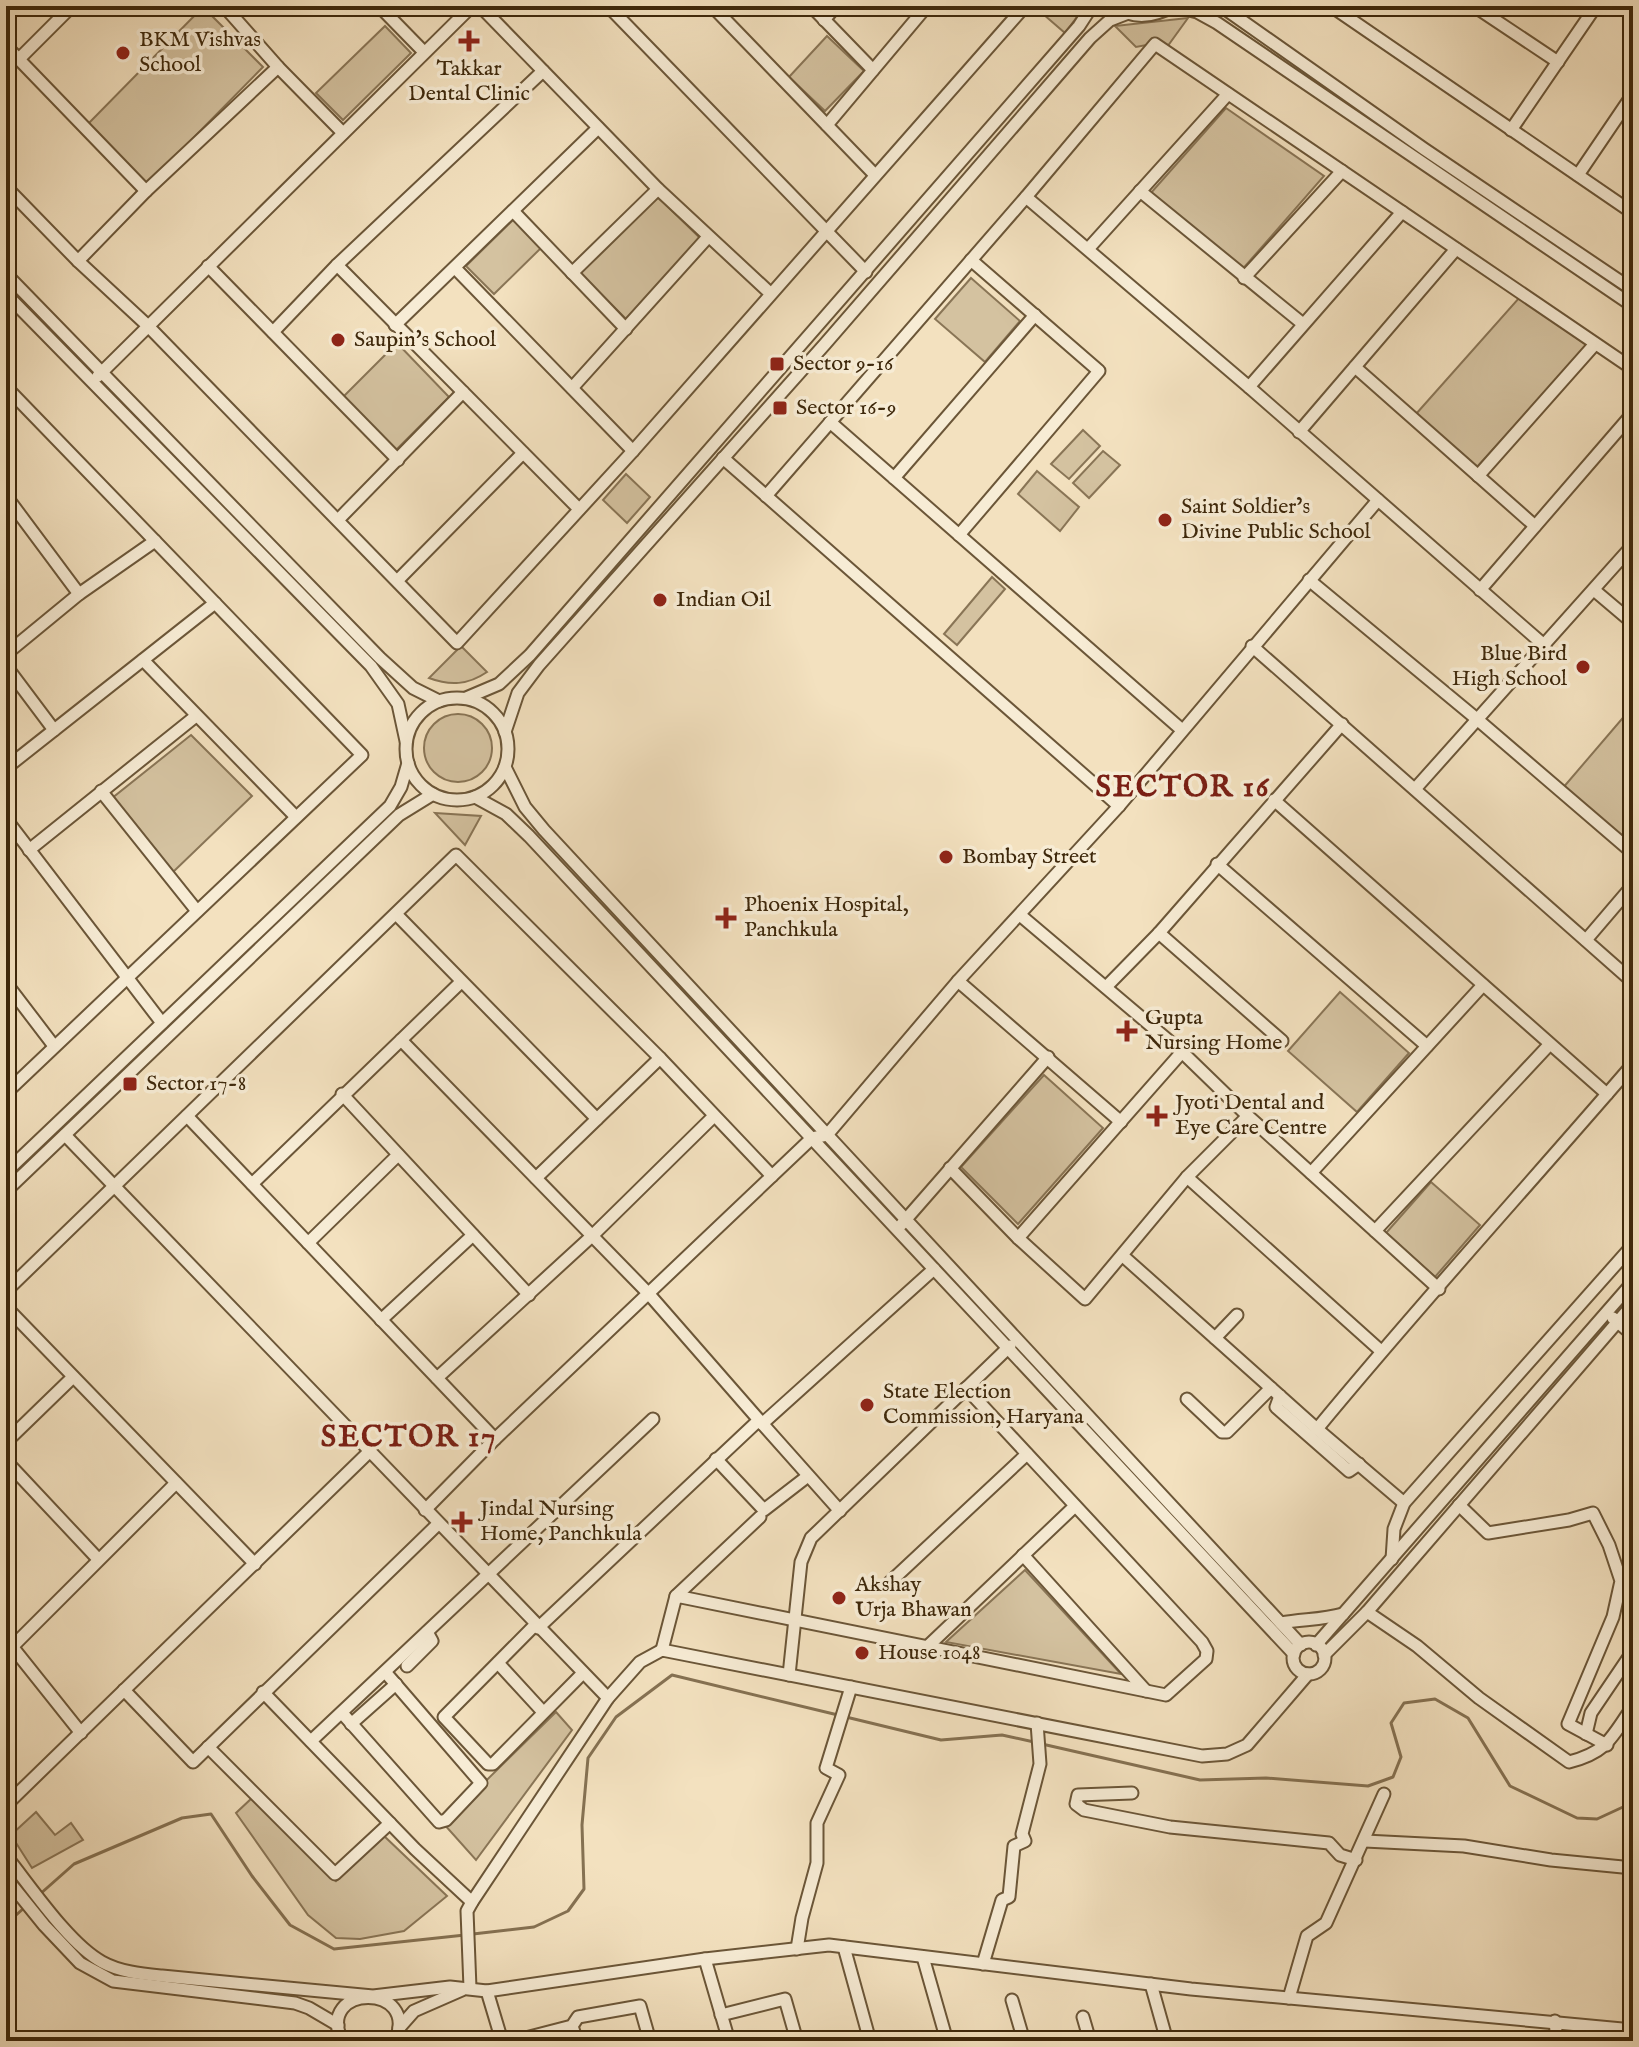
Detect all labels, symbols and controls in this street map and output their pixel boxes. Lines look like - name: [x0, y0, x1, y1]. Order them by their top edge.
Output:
- place label: BKM Vishvas School: [139, 26, 261, 79]
- marker: Takkar Dental Clinic: [458, 30, 480, 52]
- marker: BKM Vishvas School: [114, 44, 132, 62]
- place label: Takkar Dental Clinic: [408, 55, 530, 108]
- place label: Saupin's School: [354, 326, 496, 354]
- marker: Saupin's School: [329, 331, 347, 349]
- place label: Sector 9-16: [793, 350, 894, 378]
- marker: Sector 9-16: [768, 355, 786, 373]
- place label: Sector 16-9: [796, 394, 896, 422]
- marker: Sector 16-9: [771, 399, 789, 417]
- place label: Saint Soldier’s Divine Public School: [1181, 493, 1371, 546]
- marker: Saint Soldier’s Divine Public School: [1156, 511, 1174, 529]
- place label: Indian Oil: [676, 586, 771, 614]
- marker: Indian Oil: [651, 591, 669, 609]
- place label: Blue Bird High School: [1452, 640, 1567, 693]
- marker: Blue Bird High School: [1574, 658, 1592, 676]
- district label: SECTOR 16: [1095, 769, 1271, 807]
- place label: Bombay Street: [962, 843, 1097, 871]
- marker: Bombay Street: [937, 848, 955, 866]
- place label: Phoenix Hospital, Panchkula: [744, 891, 909, 944]
- marker: Phoenix Hospital, Panchkula: [715, 907, 737, 929]
- place label: Gupta Nursing Home: [1145, 1004, 1282, 1057]
- marker: Gupta Nursing Home: [1116, 1020, 1138, 1042]
- place label: Sector 17-8: [146, 1070, 246, 1098]
- marker: Sector 17-8: [121, 1075, 139, 1093]
- place label: Jyoti Dental and Eye Care Centre: [1172, 1089, 1327, 1142]
- marker: Jyoti Dental and Eye Care Centre: [1146, 1105, 1168, 1127]
- place label: State Election Commission, Haryana: [883, 1378, 1084, 1431]
- marker: State Election Commission, Haryana: [858, 1396, 876, 1414]
- district label: SECTOR 17: [321, 1419, 497, 1457]
- place label: Jindal Nursing Home, Panchkula: [477, 1495, 642, 1548]
- marker: Jindal Nursing Home, Panchkula: [451, 1511, 473, 1533]
- place label: Akshay Urja Bhawan: [854, 1571, 972, 1624]
- marker: Akshay Urja Bhawan: [830, 1589, 848, 1607]
- place label: House 1048: [878, 1639, 981, 1667]
- marker: House 1048: [853, 1644, 871, 1662]

